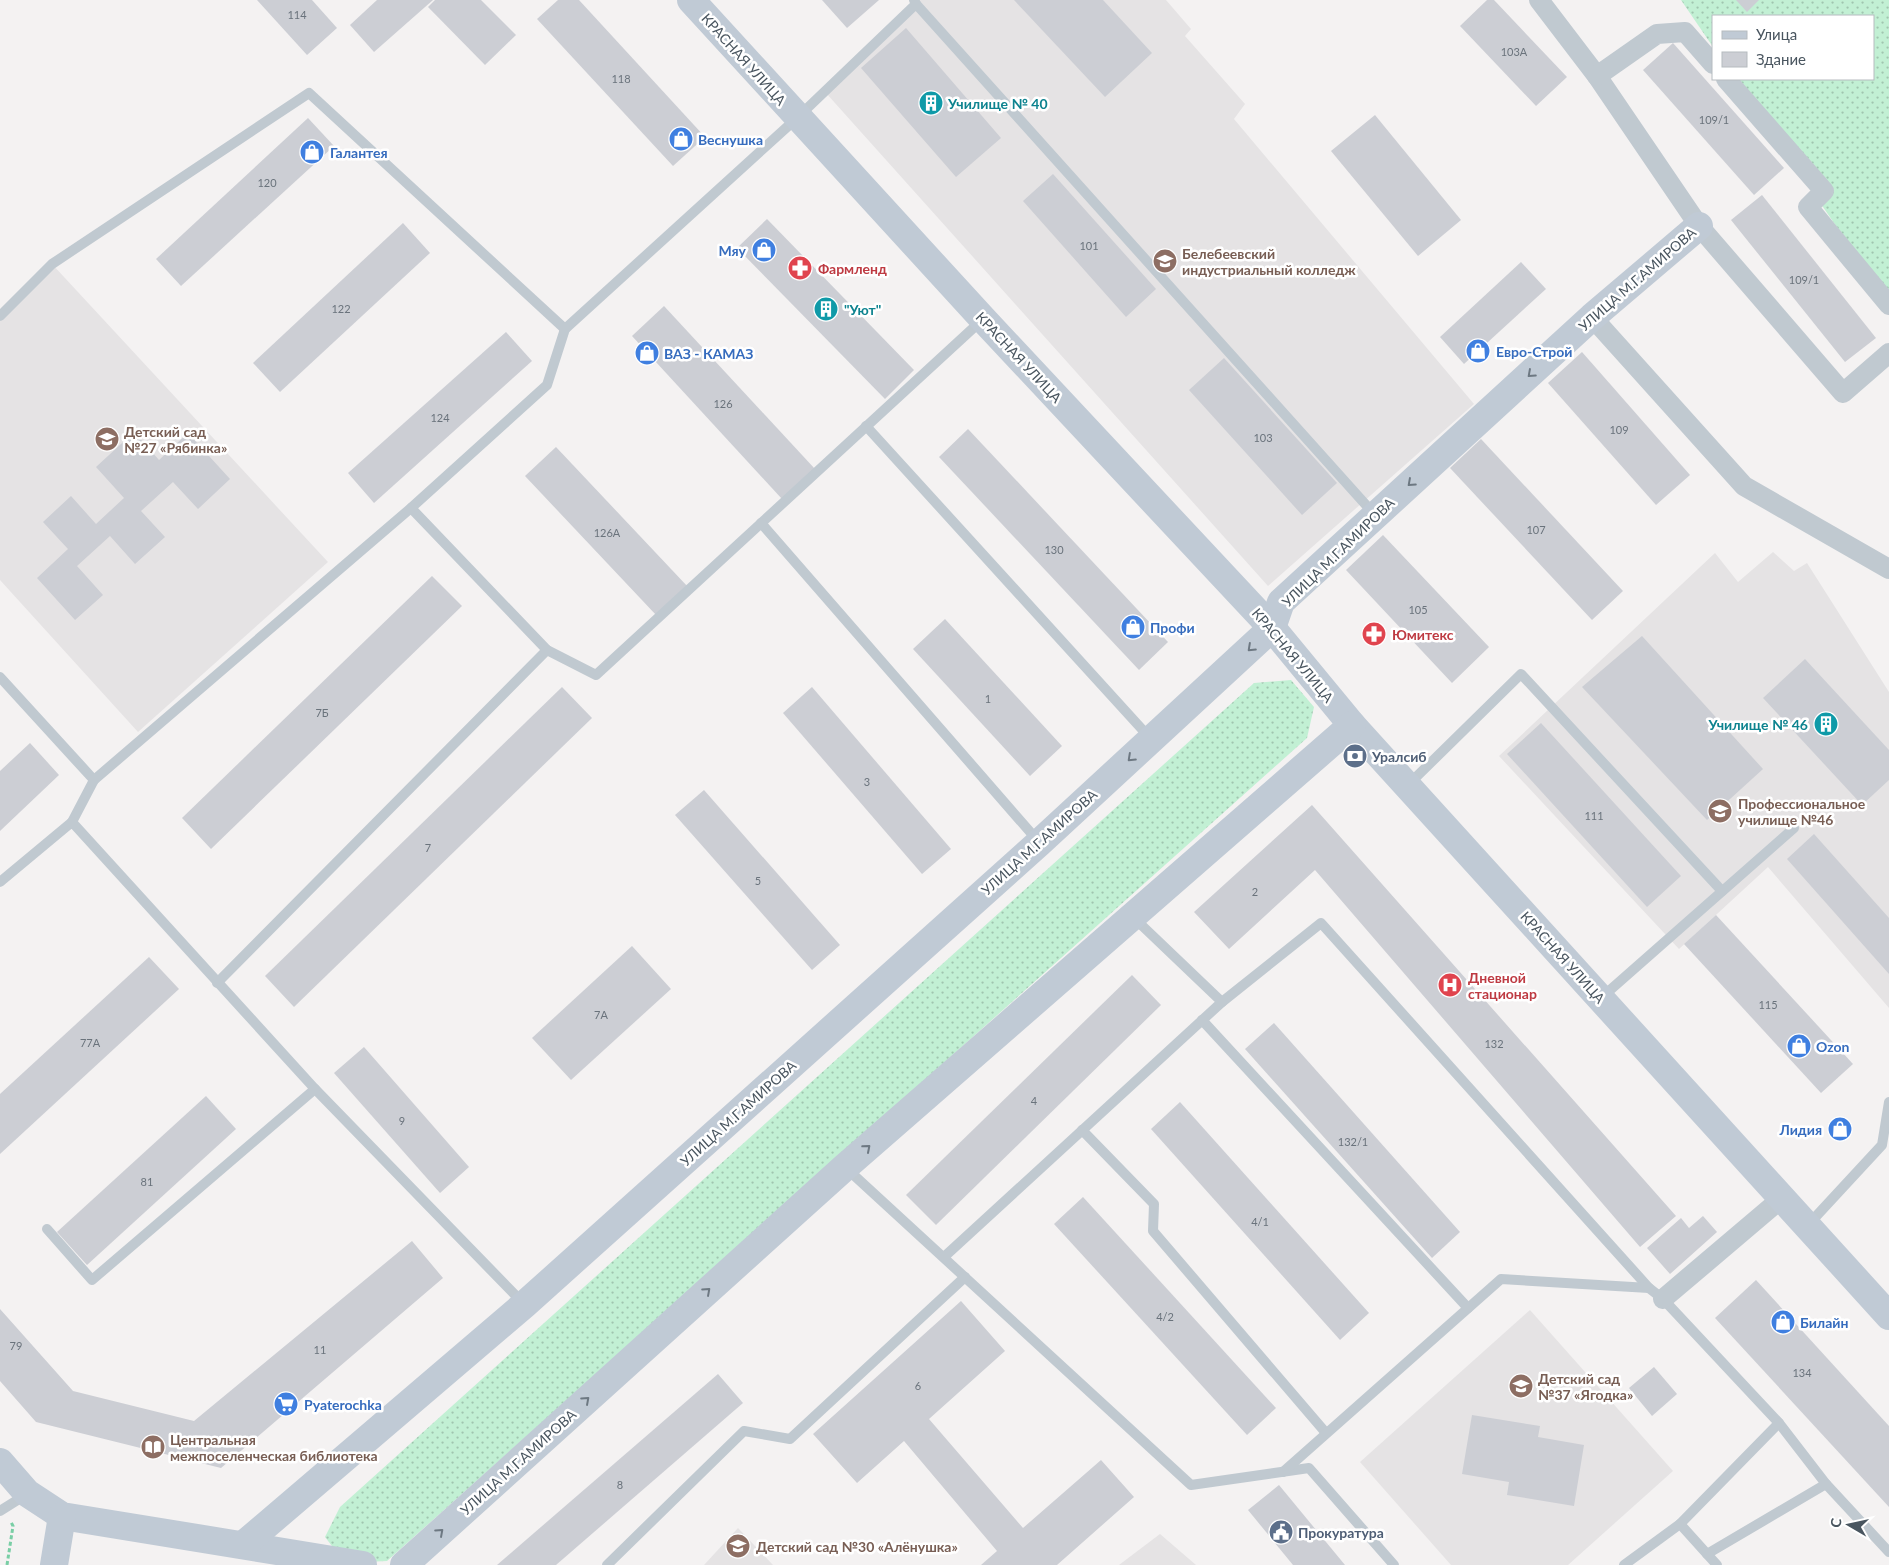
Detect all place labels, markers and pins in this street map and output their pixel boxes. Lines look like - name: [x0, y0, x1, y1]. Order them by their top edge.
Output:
- building icon: Училище № 40: [918, 90, 944, 116]
- place label: Училище № 40: [947, 95, 1048, 112]
- shop icon: Веснушка: [668, 126, 694, 152]
- place label: Веснушка: [698, 131, 763, 148]
- shop icon: Галантея: [299, 139, 325, 165]
- place label: Галантея: [330, 144, 388, 161]
- shop icon: Мяу: [751, 237, 777, 263]
- place label: Мяу: [718, 242, 747, 259]
- place label: Белебеевский индустриальный колледж: [1182, 245, 1356, 278]
- school or university icon: Белебеевский индустриальный колледж: [1152, 248, 1178, 274]
- pharmacy icon: Фармленд: [787, 255, 813, 281]
- place label: Фармленд: [818, 260, 887, 277]
- building icon: "Уют": [813, 296, 839, 322]
- place label: "Уют": [844, 301, 881, 318]
- shop icon: Евро-Строй: [1465, 338, 1491, 364]
- shop icon: ВАЗ - КАМАЗ: [634, 340, 660, 366]
- place label: Евро-Строй: [1496, 343, 1572, 360]
- place label: ВАЗ - КАМАЗ: [664, 345, 753, 362]
- place label: Детский сад №27 «Рябинка»: [124, 423, 227, 456]
- school or university icon: Детский сад №27 «Рябинка»: [94, 426, 120, 452]
- shop icon: Профи: [1120, 614, 1146, 640]
- place label: Профи: [1150, 619, 1195, 636]
- pharmacy icon: Юмитекс: [1361, 621, 1387, 647]
- place label: Юмитекс: [1392, 626, 1454, 643]
- building icon: Училище № 46: [1813, 711, 1839, 737]
- place label: Училище № 46: [1707, 716, 1808, 733]
- bank icon: Уралсиб: [1342, 743, 1368, 769]
- place label: Уралсиб: [1371, 748, 1427, 765]
- place label: Профессиональное училище №46: [1738, 795, 1866, 828]
- school or university icon: Профессиональное училище №46: [1707, 798, 1733, 824]
- place label: Дневной стационар: [1468, 969, 1537, 1002]
- hospital icon: Дневной стационар: [1437, 972, 1463, 998]
- shop icon: Ozon: [1786, 1033, 1812, 1059]
- place label: Ozon: [1816, 1038, 1850, 1055]
- shop icon: Лидия: [1827, 1116, 1853, 1142]
- place label: Лидия: [1778, 1121, 1822, 1138]
- shop icon: Билайн: [1770, 1309, 1796, 1335]
- place label: Билайн: [1800, 1314, 1849, 1331]
- place label: Детский сад №37 «Ягодка»: [1538, 1370, 1633, 1403]
- school or university icon: Детский сад №37 «Ягодка»: [1508, 1373, 1534, 1399]
- supermarket icon: Pyaterochka: [273, 1391, 299, 1417]
- place label: Pyaterochka: [304, 1396, 382, 1413]
- place label: Центральная межпоселенческая библиотека: [170, 1431, 378, 1464]
- library icon: Центральная межпоселенческая библиотека: [140, 1434, 166, 1460]
- public building icon: Прокуратура: [1268, 1519, 1294, 1545]
- place label: Прокуратура: [1298, 1524, 1384, 1541]
- school or university icon: Детский сад №30 «Алёнушка»: [725, 1533, 751, 1559]
- place label: Детский сад №30 «Алёнушка»: [756, 1538, 958, 1555]

